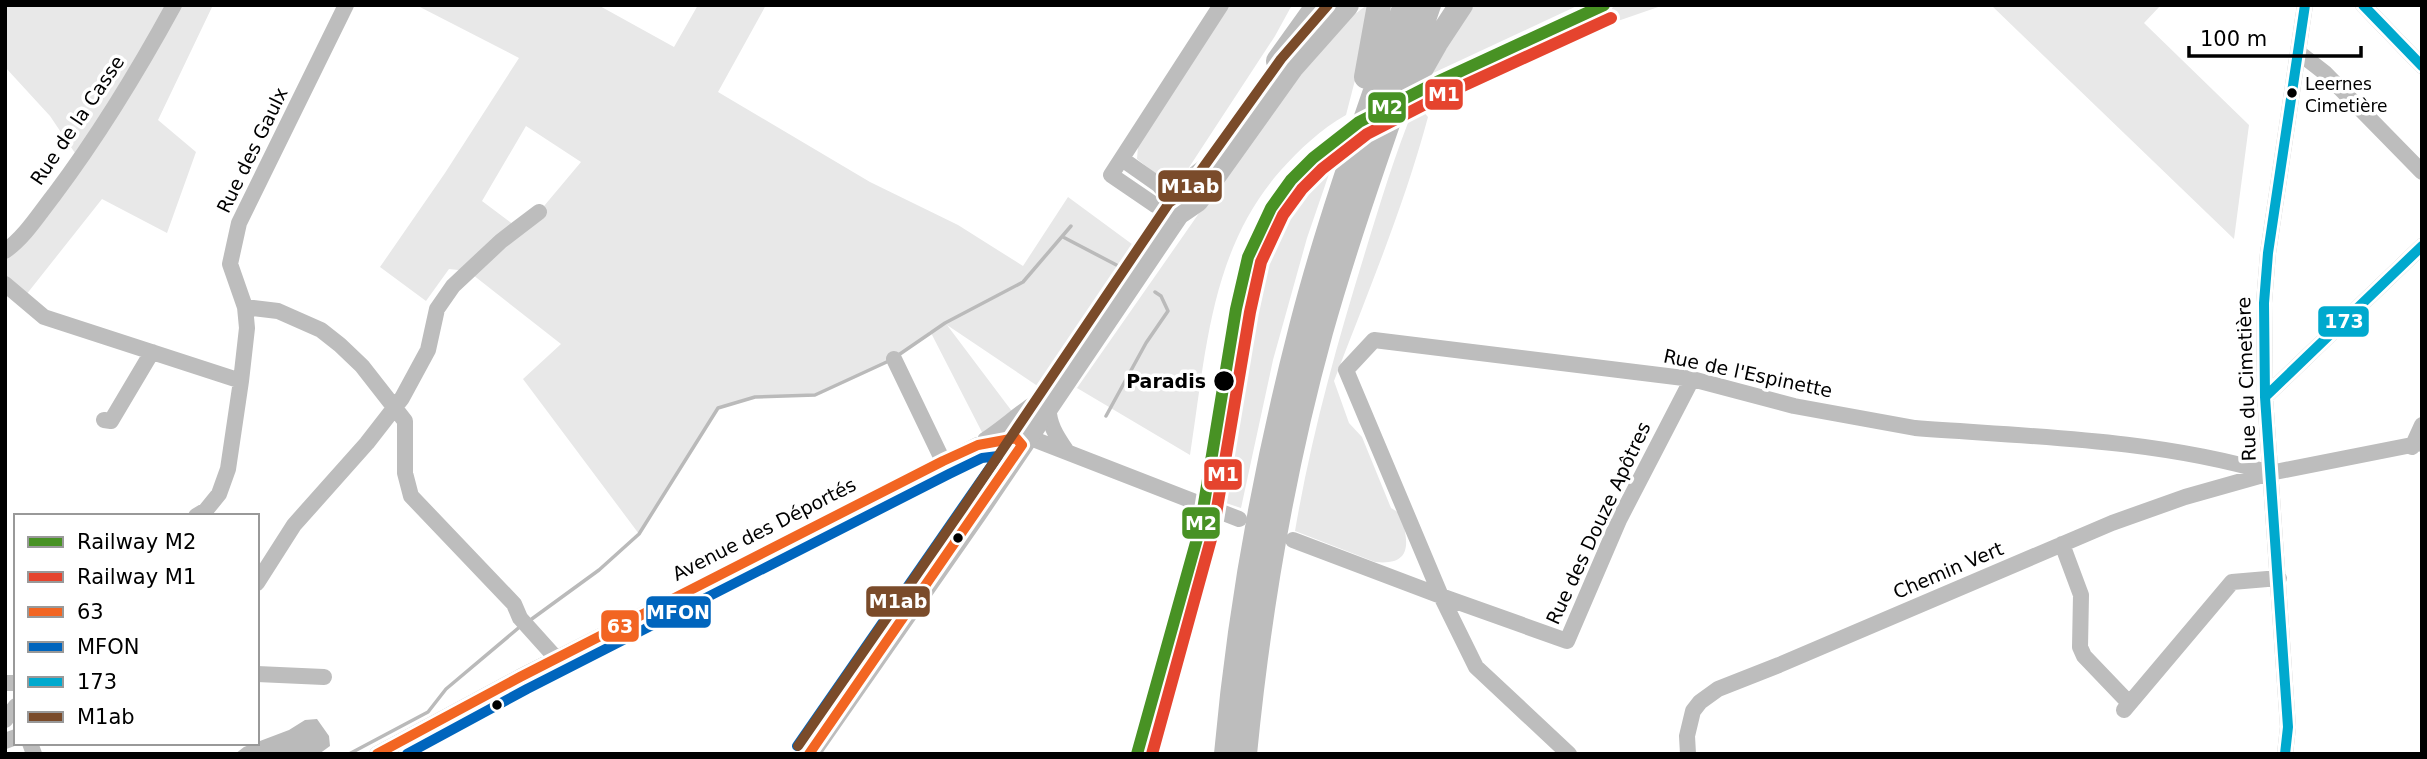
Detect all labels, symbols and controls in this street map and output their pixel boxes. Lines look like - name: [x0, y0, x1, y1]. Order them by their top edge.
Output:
- scale bar: [2189, 14, 2360, 58]
- text: 100 m: [2200, 27, 2267, 51]
- street label: Rue de la Casse: [26, 51, 128, 189]
- place label: Leernes Cimetière: [2305, 74, 2388, 116]
- line badge: M1: [1424, 78, 1464, 111]
- text: M1: [1428, 83, 1460, 105]
- street label: Rue des Gaulx: [212, 84, 292, 216]
- marker: Leernes Cimetière: [2285, 86, 2299, 100]
- line badge: M2: [1367, 91, 1407, 124]
- text: M2: [1371, 96, 1403, 118]
- line badge: M1ab: [1157, 169, 1223, 203]
- text: M1ab: [1161, 175, 1219, 197]
- street label: Rue du Cimetière: [2232, 296, 2260, 462]
- line badge: 173: [2317, 305, 2370, 338]
- text: 173: [2324, 310, 2364, 332]
- street label: Rue de l'Espinette: [1662, 344, 1834, 402]
- marker: Paradis: [1212, 369, 1236, 393]
- place label: Paradis: [1126, 370, 1206, 392]
- street label: Rue des Douze Apôtres: [1541, 418, 1655, 628]
- line badge: M1: [1203, 458, 1243, 491]
- text: M1: [1207, 463, 1239, 485]
- street label: Avenue des Déportés: [668, 473, 860, 585]
- line badge: M2: [1181, 506, 1221, 540]
- text: M2: [1185, 512, 1217, 534]
- legend: [14, 514, 259, 745]
- text: Railway M2: [77, 530, 196, 554]
- unlabelled marker: [951, 531, 965, 545]
- street label: Chemin Vert: [1890, 537, 2006, 603]
- text: Railway M1: [77, 565, 196, 589]
- line badge: M1ab: [865, 585, 931, 618]
- text: M1ab: [869, 590, 927, 612]
- line badge: MFON: [645, 595, 712, 629]
- text: 63: [77, 600, 104, 624]
- text: MFON: [646, 601, 710, 623]
- line badge: 63: [600, 609, 640, 643]
- text: 63: [607, 615, 633, 637]
- text: MFON: [77, 635, 139, 659]
- text: 173: [77, 670, 117, 694]
- unlabelled marker: [490, 698, 504, 712]
- text: M1ab: [77, 705, 135, 729]

